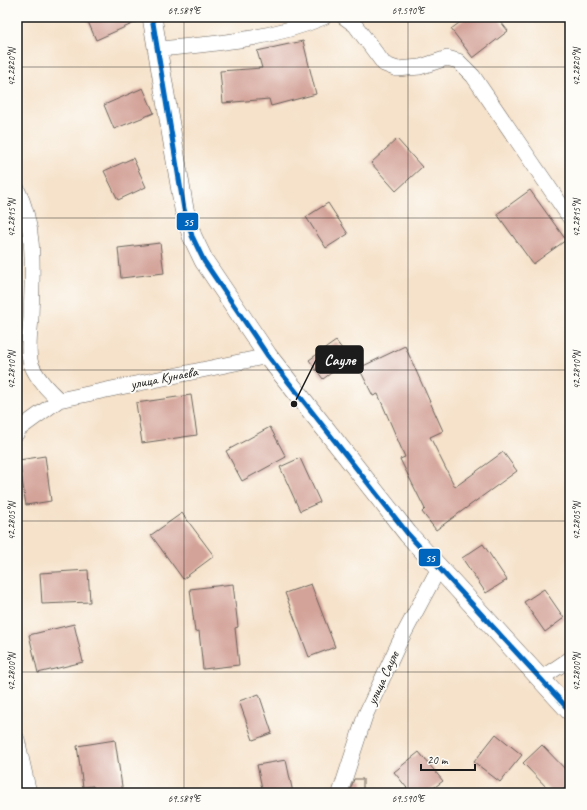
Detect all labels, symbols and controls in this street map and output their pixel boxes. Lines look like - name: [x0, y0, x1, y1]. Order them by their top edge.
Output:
- text: 69.589°E: [168, 4, 202, 17]
- text: 69.590°E: [392, 4, 426, 17]
- text: 42.2820°N: [5, 46, 18, 86]
- text: 42.2820°N: [570, 46, 583, 86]
- text: 42.2815°N: [5, 197, 18, 237]
- text: 42.2815°N: [570, 197, 583, 237]
- line badge: 55: [176, 212, 199, 231]
- text: 55: [183, 215, 194, 229]
- callout: Сауле: [316, 346, 363, 373]
- text: 42.2810°N: [5, 349, 18, 389]
- text: 42.2810°N: [570, 349, 583, 389]
- text: Сауле: [324, 351, 357, 370]
- street label: улица Кунаева: [128, 363, 200, 393]
- text: 42.2805°N: [5, 500, 18, 540]
- text: 42.2805°N: [570, 500, 583, 540]
- line badge: 55: [418, 548, 441, 567]
- text: 55: [425, 551, 436, 565]
- street label: улица Сауле: [363, 647, 403, 708]
- text: 42.2800°N: [5, 651, 18, 691]
- text: 42.2800°N: [570, 651, 583, 691]
- scale bar: [421, 746, 475, 772]
- text: 20 m: [427, 752, 449, 768]
- text: 69.589°E: [168, 792, 202, 805]
- text: 69.590°E: [392, 792, 426, 805]

